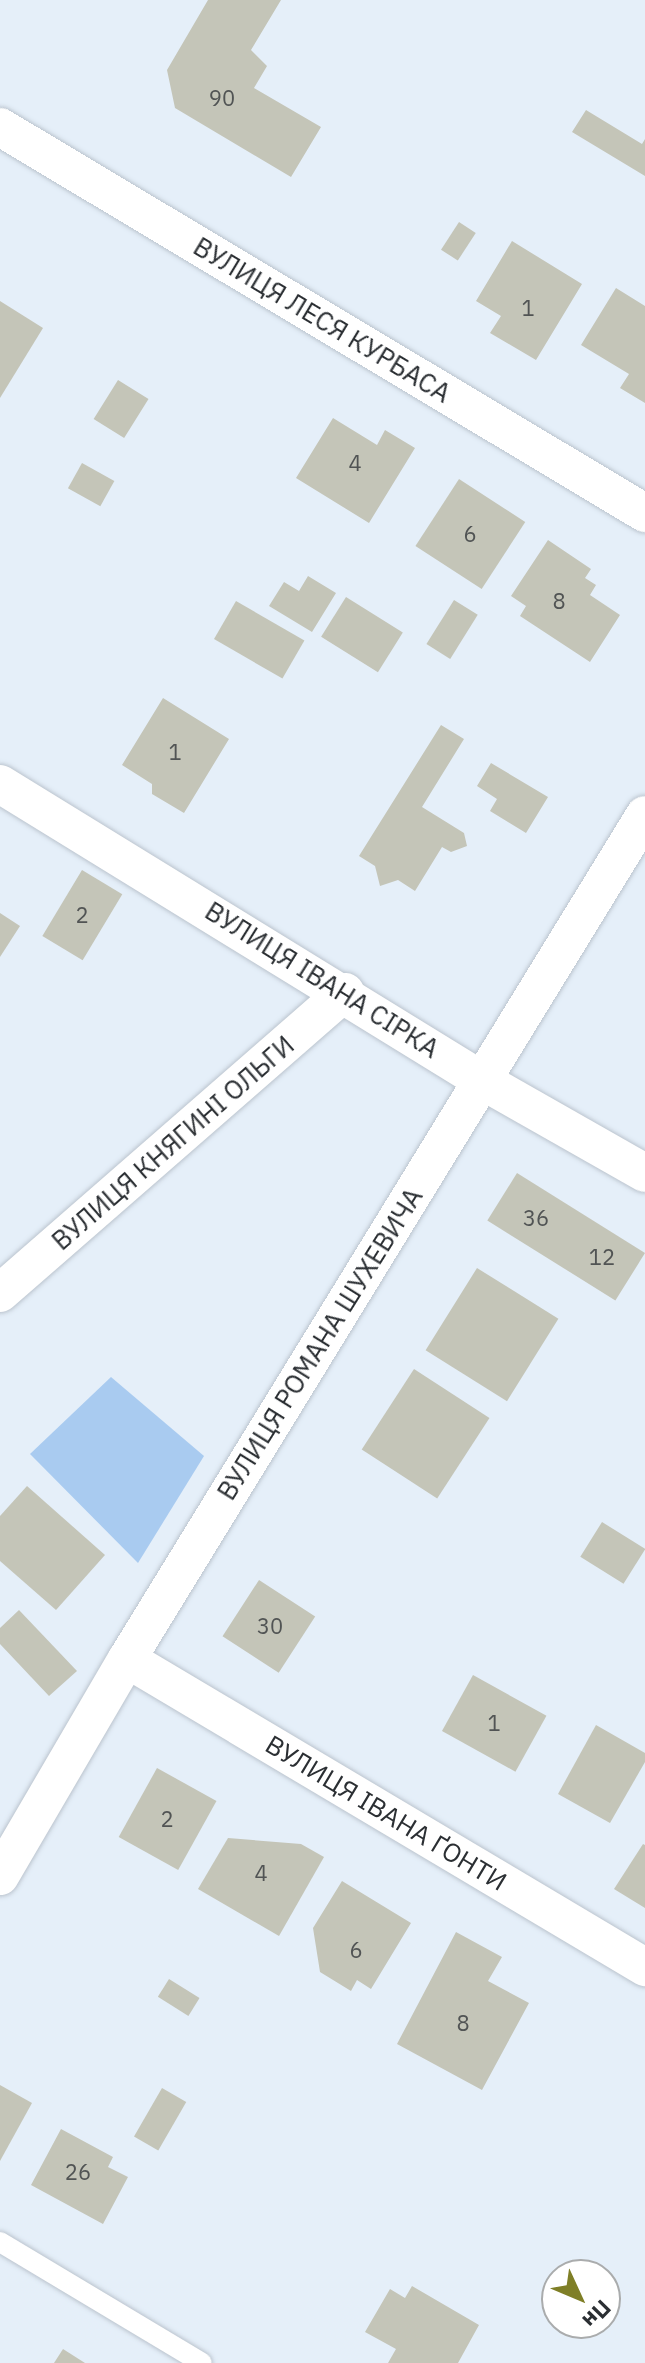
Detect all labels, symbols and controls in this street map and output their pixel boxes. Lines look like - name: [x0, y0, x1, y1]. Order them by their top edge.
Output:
- house number: 90: [209, 85, 235, 111]
- street label: ВУЛИЦЯ ЛЕСЯ КУРБАСА: [188, 231, 456, 409]
- house number: 1: [521, 295, 535, 321]
- house number: 4: [348, 450, 362, 476]
- house number: 6: [463, 521, 477, 547]
- house number: 8: [552, 588, 566, 614]
- house number: 1: [168, 739, 182, 765]
- street label: ВУЛИЦЯ ІВАНА СІРКА: [199, 895, 445, 1065]
- house number: 2: [75, 902, 89, 928]
- street label: ВУЛИЦЯ КНЯГИНІ ОЛЬГИ: [46, 1029, 300, 1257]
- street label: ВУЛИЦЯ РОМАНА ШУХЕВИЧА: [211, 1182, 429, 1506]
- house number: 36: [523, 1205, 549, 1231]
- house number: 12: [589, 1244, 615, 1270]
- house number: 30: [257, 1613, 283, 1639]
- house number: 1: [487, 1710, 501, 1736]
- street label: ВУЛИЦЯ ІВАНА ҐОНТИ: [260, 1729, 512, 1897]
- house number: 2: [160, 1806, 174, 1832]
- house number: 4: [254, 1860, 268, 1886]
- house number: 6: [349, 1937, 363, 1963]
- house number: 8: [456, 2010, 470, 2036]
- house number: 26: [65, 2159, 91, 2185]
- north arrow: [541, 2259, 621, 2339]
- text: Пн: [577, 2294, 618, 2335]

